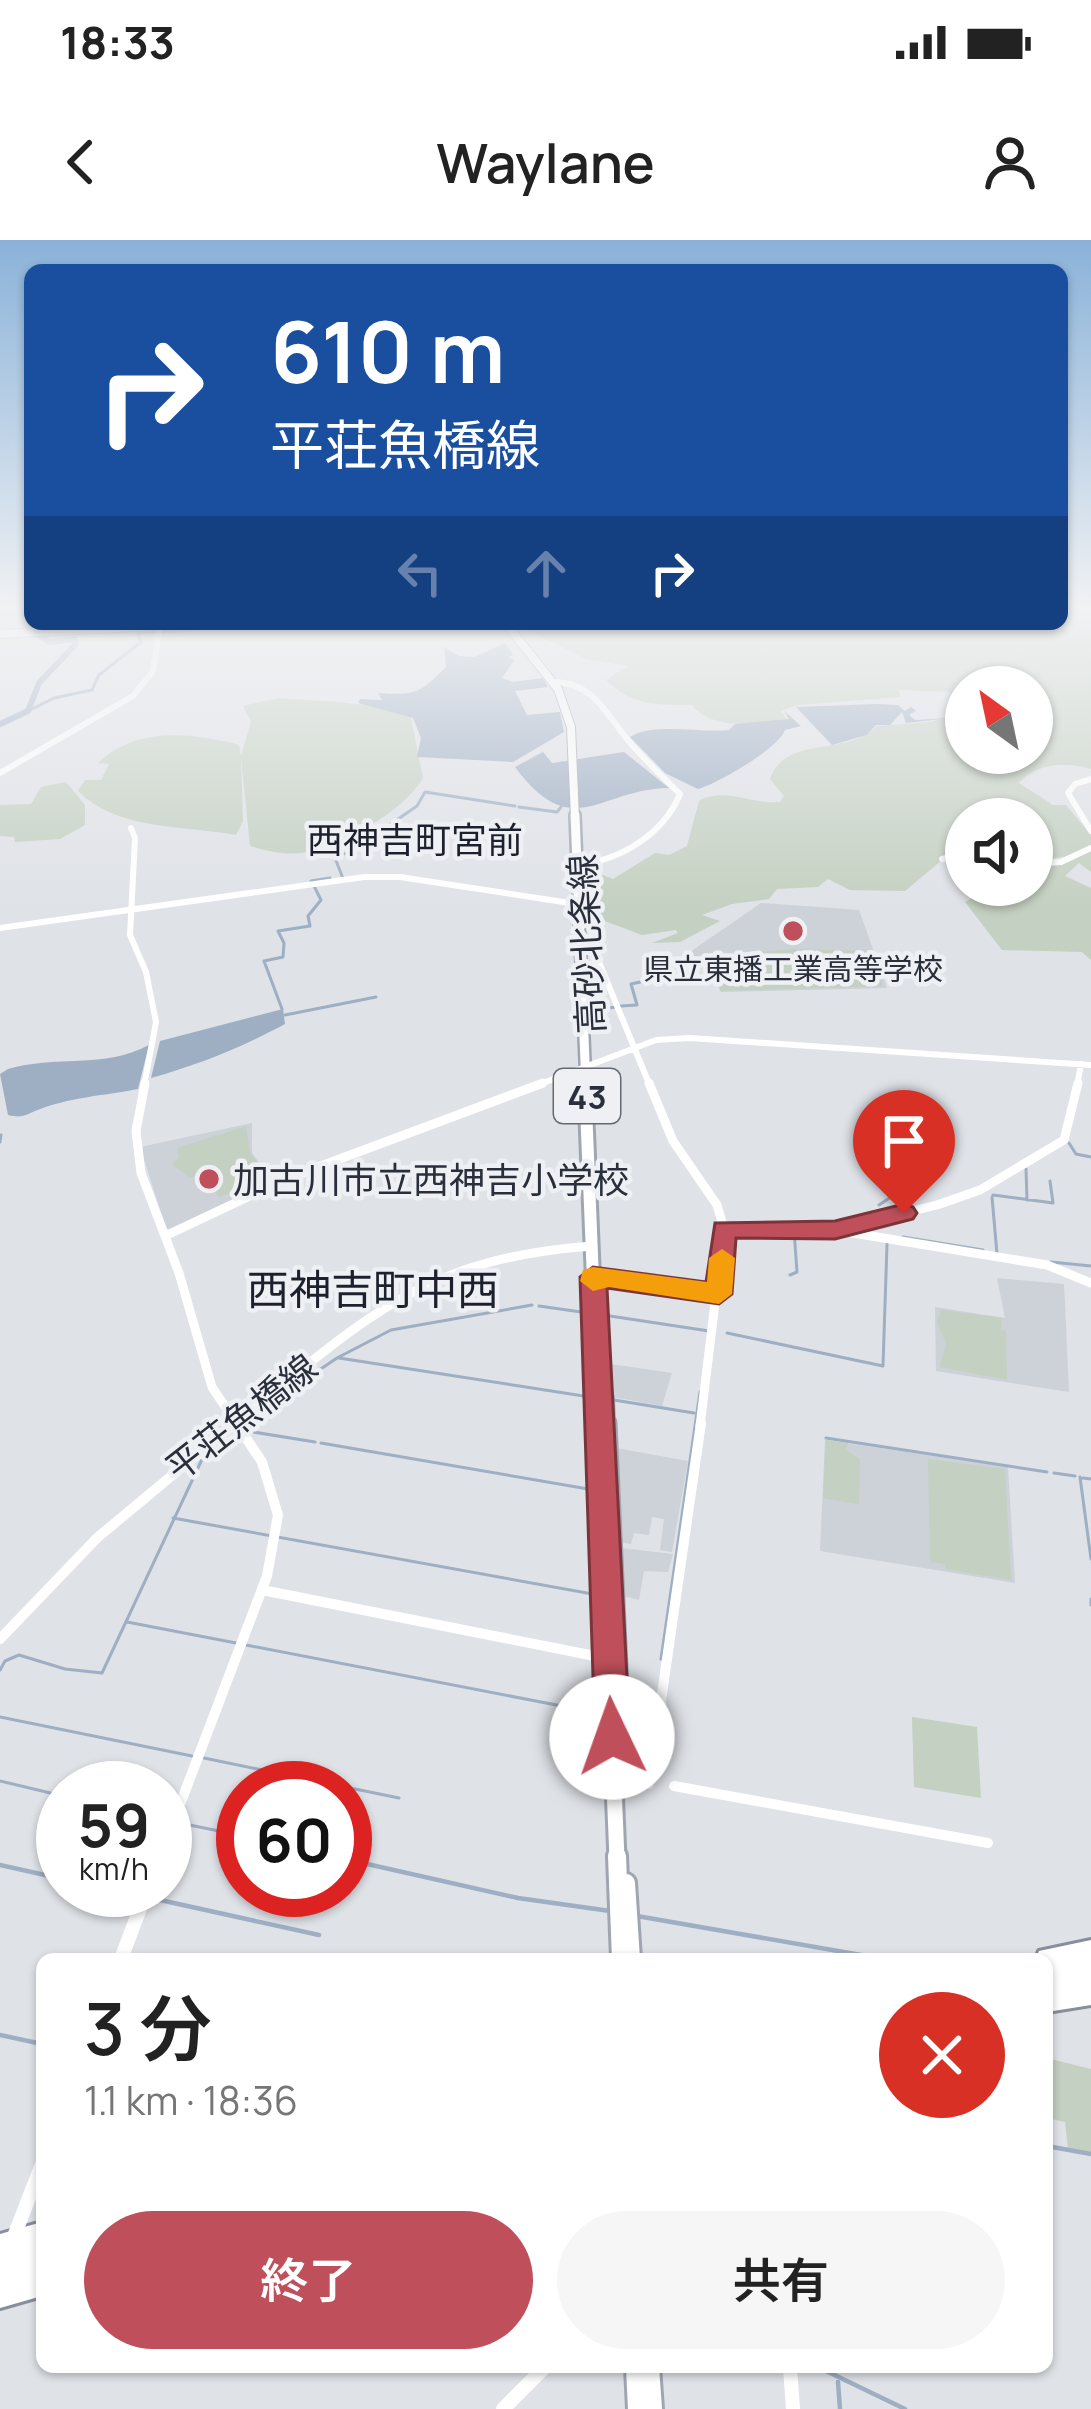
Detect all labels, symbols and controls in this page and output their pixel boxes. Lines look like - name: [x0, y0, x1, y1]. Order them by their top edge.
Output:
- text: 18:33: [60, 11, 175, 73]
- text: Waylane: [436, 125, 655, 199]
- icon: back: [48, 129, 114, 195]
- icon: person: [977, 129, 1043, 195]
- text: 610 m: [270, 293, 505, 408]
- icon: right: [72, 312, 228, 468]
- text: 平荘魚橋線: [270, 407, 540, 481]
- icon: left: [387, 540, 453, 606]
- icon: ahead: [513, 540, 579, 606]
- icon: right: [639, 540, 705, 606]
- north arrow: [945, 666, 1053, 774]
- map controls: [945, 666, 1053, 906]
- button: sound: [945, 798, 1053, 906]
- district label: 西神吉町宮前: [307, 815, 523, 864]
- street label: 高砂北条線: [557, 853, 615, 1035]
- marker: 県立東播工業高等学校: [780, 918, 806, 944]
- place label: 県立東播工業高等学校: [643, 948, 943, 989]
- road number: 43: [554, 1069, 620, 1123]
- pin: [853, 1090, 955, 1213]
- icon: arrive: [871, 1108, 937, 1174]
- place label: 加古川市立西神吉小学校: [233, 1155, 629, 1204]
- marker: 加古川市立西神吉小学校: [196, 1166, 222, 1192]
- district label: 西神吉町中西: [247, 1260, 499, 1318]
- street label: 平荘魚橋線: [155, 1342, 327, 1492]
- position arrow: [549, 1674, 675, 1800]
- speed limit sign: 60: [216, 1761, 372, 1917]
- text: 59: [78, 1783, 150, 1865]
- text: km/h: [79, 1848, 149, 1889]
- text: 3 分: [84, 1978, 212, 2077]
- button: close: [879, 1992, 1005, 2118]
- text: 1.1 km · 18:36: [84, 2073, 298, 2127]
- button: 終了: [84, 2211, 533, 2349]
- button: 共有: [557, 2211, 1005, 2349]

